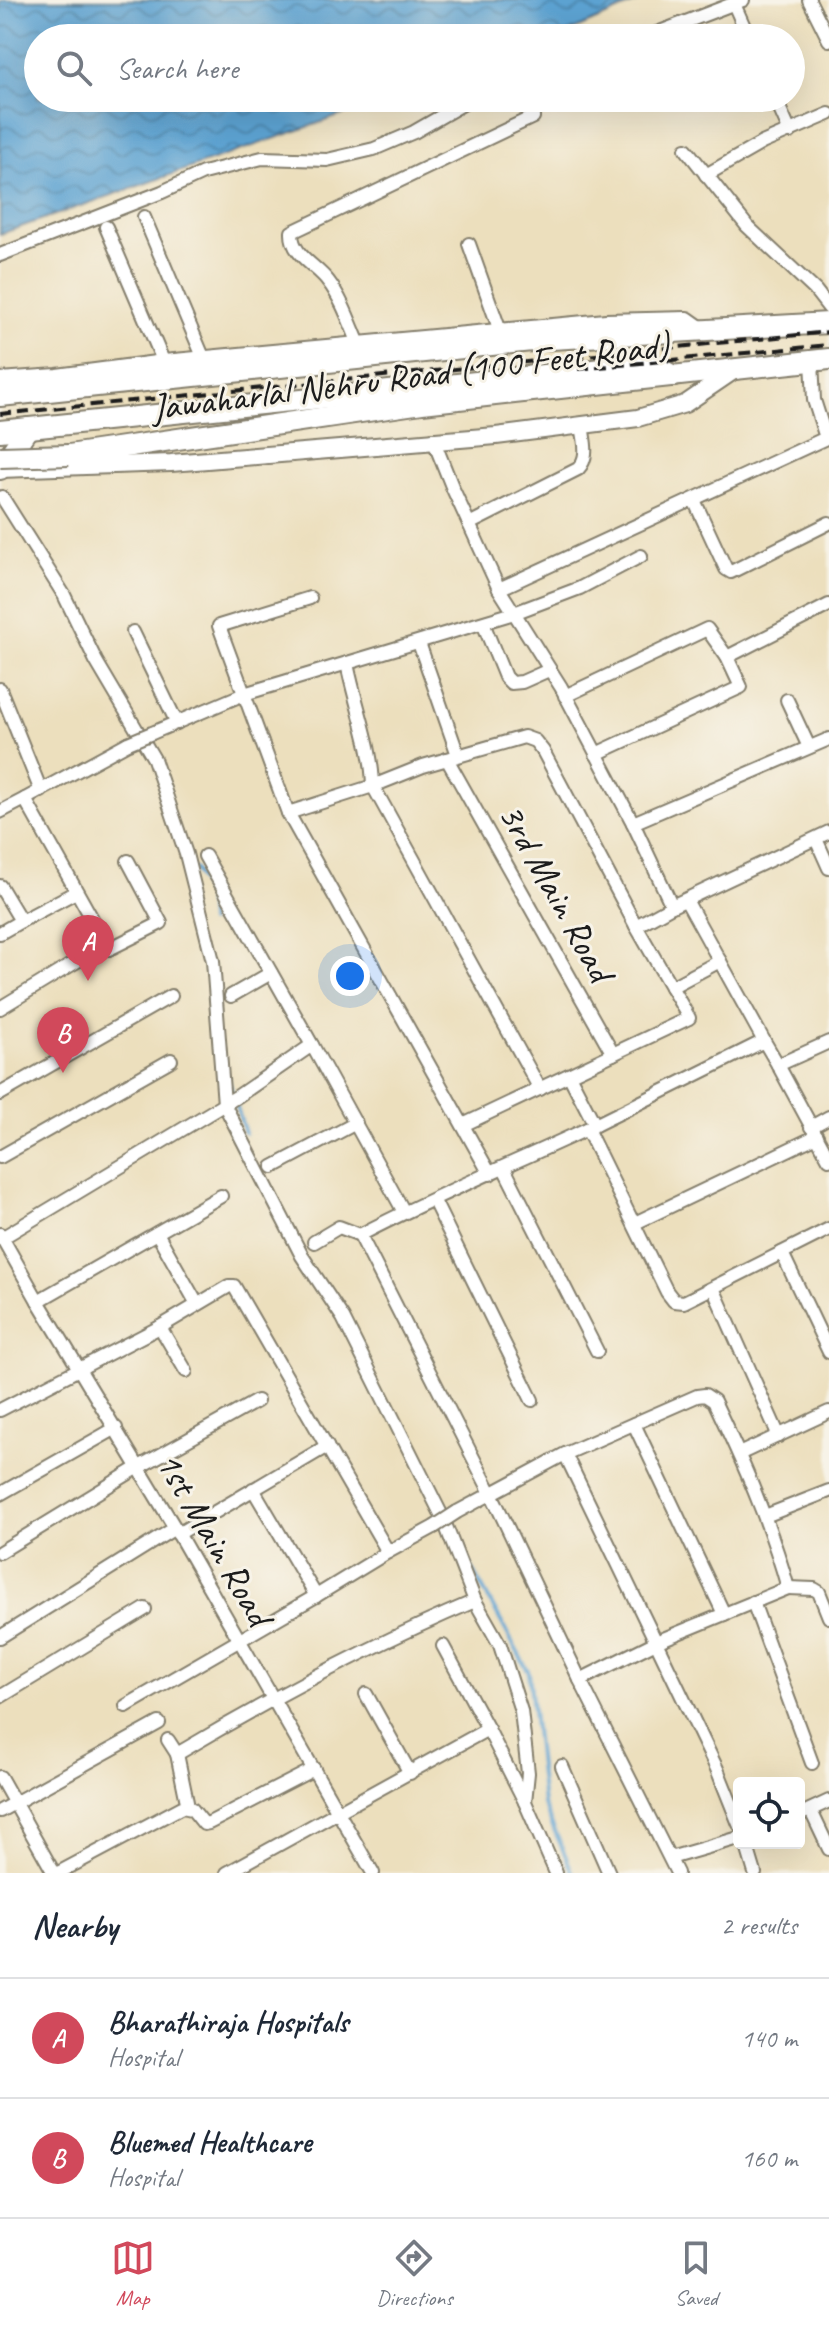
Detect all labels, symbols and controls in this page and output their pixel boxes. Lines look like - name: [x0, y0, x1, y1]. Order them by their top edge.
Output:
- search box: [24, 24, 805, 112]
- icon: search: [52, 46, 96, 90]
- text: Search here: [116, 49, 238, 87]
- street label: Jawaharlal Nehru Road (100 Feet Road): [147, 321, 674, 431]
- street label: 3rd Main Road: [488, 795, 627, 994]
- pin: A: [62, 915, 114, 981]
- your location: [330, 956, 370, 996]
- pin: B: [37, 1007, 89, 1073]
- street label: 1st Main Road: [145, 1443, 286, 1639]
- map controls: [733, 1777, 805, 1849]
- button: locate: [733, 1777, 805, 1849]
- text: Nearby: [32, 1904, 118, 1947]
- text: 2 results: [721, 1909, 797, 1942]
- text: Bharathiraja Hospitals: [108, 2003, 348, 2041]
- text: A: [51, 2022, 65, 2055]
- text: 140 m: [741, 2022, 797, 2055]
- text: Hospital: [108, 2041, 179, 2074]
- text: Bluemed Healthcare: [108, 2123, 311, 2161]
- text: B: [51, 2142, 65, 2175]
- text: 160 m: [741, 2142, 797, 2175]
- text: Hospital: [108, 2161, 179, 2194]
- tab: Map: [111, 2236, 155, 2312]
- tab: Directions: [376, 2236, 453, 2312]
- tab: Saved: [674, 2236, 718, 2312]

